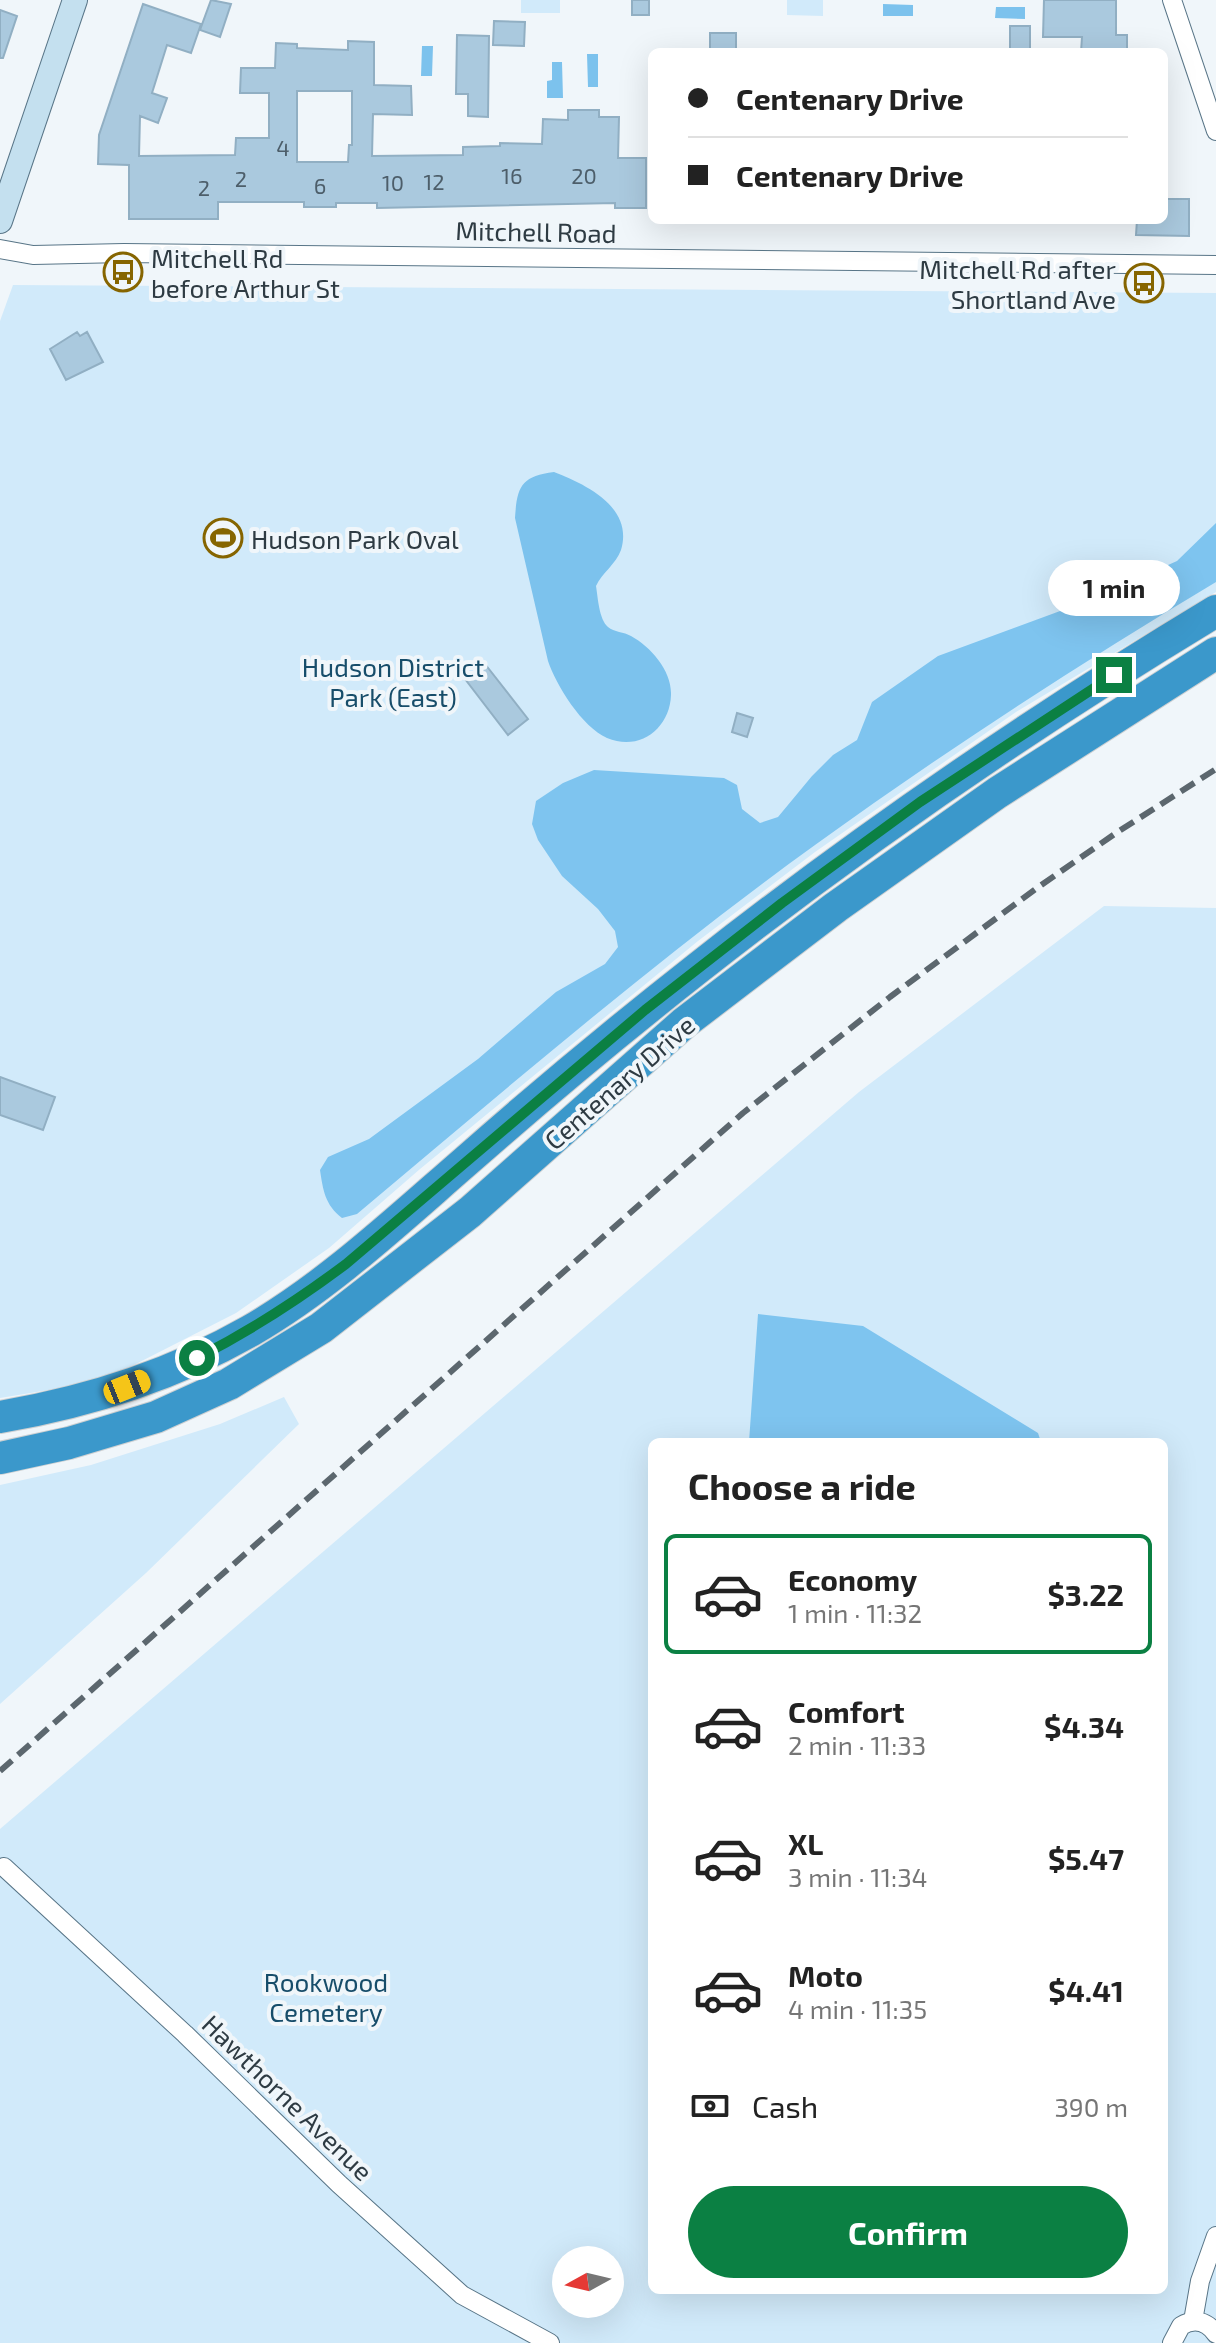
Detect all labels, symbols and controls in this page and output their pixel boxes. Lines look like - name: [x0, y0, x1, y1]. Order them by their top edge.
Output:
- text: Centenary Drive: [736, 80, 964, 116]
- house number: 4: [276, 134, 290, 160]
- text: Centenary Drive: [736, 157, 964, 193]
- house number: 16: [501, 162, 523, 188]
- house number: 20: [571, 162, 597, 188]
- house number: 2: [235, 165, 247, 191]
- house number: 12: [423, 168, 445, 194]
- house number: 10: [382, 169, 404, 195]
- house number: 6: [314, 172, 326, 198]
- house number: 2: [198, 174, 210, 200]
- street label: Mitchell Road: [455, 214, 617, 248]
- place label: Mitchell Rd before Arthur St: [151, 242, 340, 303]
- bus stop icon: Mitchell Rd before Arthur St: [102, 251, 144, 293]
- place label: Mitchell Rd after Shortland Ave: [919, 253, 1116, 314]
- bus stop icon: Mitchell Rd after Shortland Ave: [1123, 262, 1165, 304]
- sports icon: Hudson Park Oval: [202, 517, 244, 559]
- place label: Hudson Park Oval: [251, 523, 459, 554]
- callout: 1 min: [1048, 559, 1180, 615]
- text: 1 min: [1083, 572, 1145, 603]
- park label: Hudson District Park (East): [302, 651, 484, 712]
- route end: [1096, 657, 1132, 693]
- street label: Centenary Drive: [538, 1009, 700, 1155]
- route start: [179, 1340, 215, 1376]
- car: [100, 1367, 154, 1407]
- text: Choose a ride: [688, 1464, 916, 1507]
- icon: car: [692, 1558, 764, 1630]
- text: Economy: [788, 1561, 917, 1597]
- text: $3.22: [1047, 1576, 1124, 1612]
- text: 1 min · 11:32: [788, 1597, 922, 1628]
- icon: car: [692, 1690, 764, 1762]
- text: Comfort: [788, 1693, 905, 1729]
- text: $4.34: [1044, 1708, 1124, 1744]
- text: 2 min · 11:33: [788, 1729, 926, 1760]
- icon: car: [692, 1822, 764, 1894]
- text: XL: [788, 1825, 823, 1861]
- text: $5.47: [1048, 1840, 1124, 1876]
- text: 3 min · 11:34: [788, 1861, 928, 1892]
- icon: car: [692, 1954, 764, 2026]
- text: Moto: [788, 1957, 863, 1993]
- park label: Rookwood Cemetery: [264, 1966, 388, 2027]
- text: $4.41: [1048, 1972, 1124, 2008]
- text: 4 min · 11:35: [788, 1993, 927, 2024]
- street label: Hawthorne Avenue: [196, 2008, 380, 2186]
- icon: cash: [688, 2084, 732, 2128]
- text: Cash: [752, 2088, 818, 2124]
- text: 390 m: [1054, 2091, 1128, 2122]
- button: Confirm: [688, 2186, 1128, 2278]
- north arrow: [552, 2246, 624, 2318]
- map controls: [552, 2246, 624, 2318]

